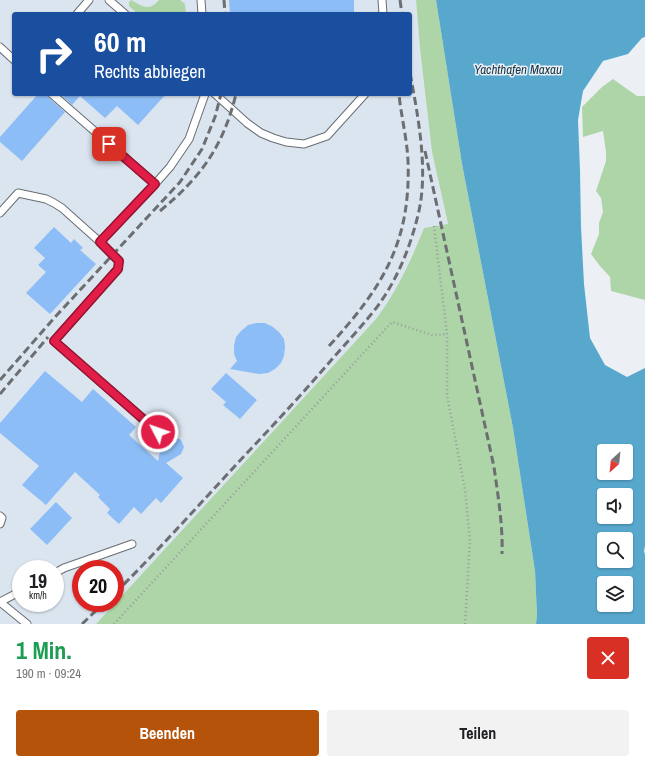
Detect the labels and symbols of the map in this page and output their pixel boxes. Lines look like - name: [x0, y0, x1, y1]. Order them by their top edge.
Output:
- water label: Yachthafen Maxau: [474, 61, 562, 78]
- pin: [92, 127, 126, 161]
- position arrow: [137, 411, 179, 453]
- north arrow: [597, 444, 633, 480]
- speed limit sign: 20: [72, 560, 124, 612]

